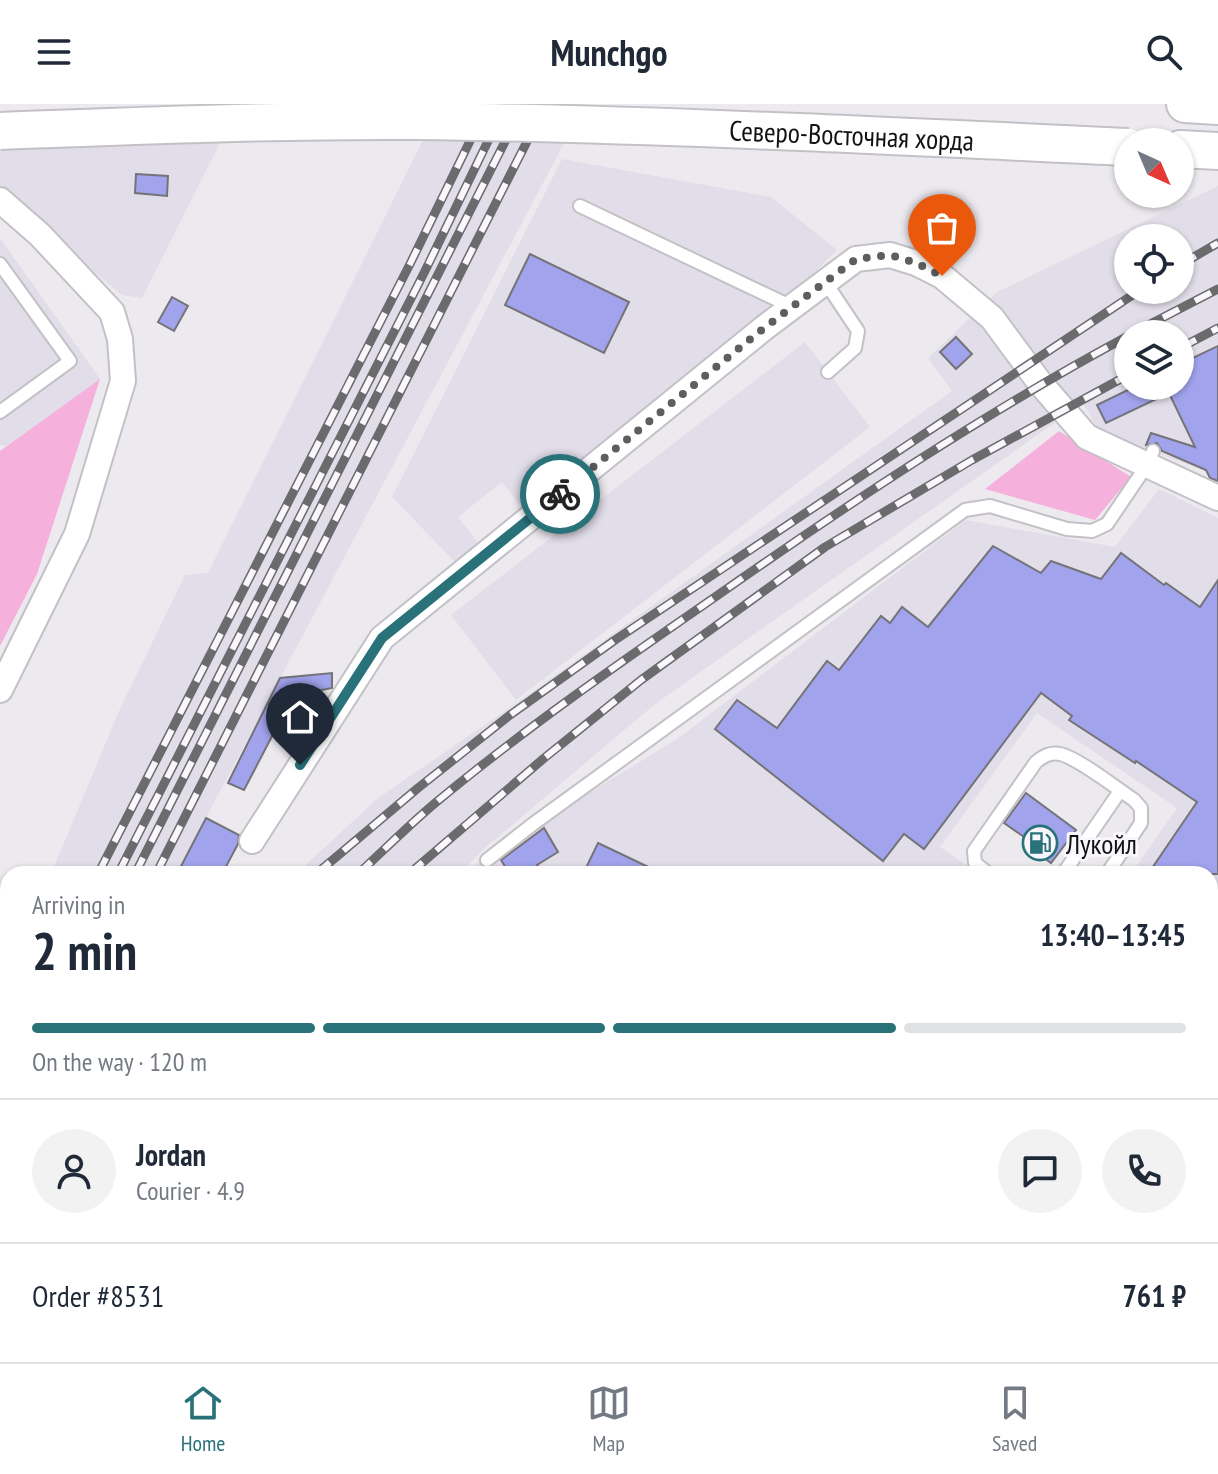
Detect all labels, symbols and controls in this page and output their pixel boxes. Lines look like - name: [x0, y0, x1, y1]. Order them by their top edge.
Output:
- text: Munchgo: [551, 29, 667, 76]
- icon: menu: [32, 30, 76, 74]
- icon: search: [1142, 30, 1186, 74]
- street label: Северо-Восточная хорда: [729, 111, 975, 158]
- north arrow: [1114, 128, 1194, 208]
- map controls: [1114, 128, 1194, 400]
- pin: [908, 194, 976, 276]
- icon: bag: [920, 206, 964, 250]
- button: locate: [1114, 224, 1194, 304]
- button: layers: [1114, 320, 1194, 400]
- courier: [520, 454, 600, 534]
- icon: bike: [538, 472, 582, 516]
- pin: [266, 683, 334, 765]
- icon: home: [278, 695, 322, 739]
- fuel station icon: Лукойл: [1021, 824, 1059, 862]
- place label: Лукойл: [1065, 825, 1137, 862]
- text: Arriving in: [32, 888, 125, 921]
- text: 13:40–13:45: [1040, 915, 1186, 954]
- text: 2 min: [32, 917, 137, 984]
- text: On the way · 120 m: [32, 1045, 207, 1078]
- button: person: [32, 1129, 116, 1213]
- button: chat: [998, 1129, 1082, 1213]
- button: phone: [1102, 1129, 1186, 1213]
- text: Jordan: [136, 1135, 206, 1174]
- text: Courier · 4.9: [136, 1174, 245, 1207]
- text: Order #8531: [32, 1276, 164, 1315]
- text: 761 ₽: [1122, 1276, 1186, 1315]
- tab: Home: [181, 1381, 225, 1457]
- tab: Map: [587, 1381, 631, 1457]
- tab: Saved: [992, 1381, 1037, 1457]

